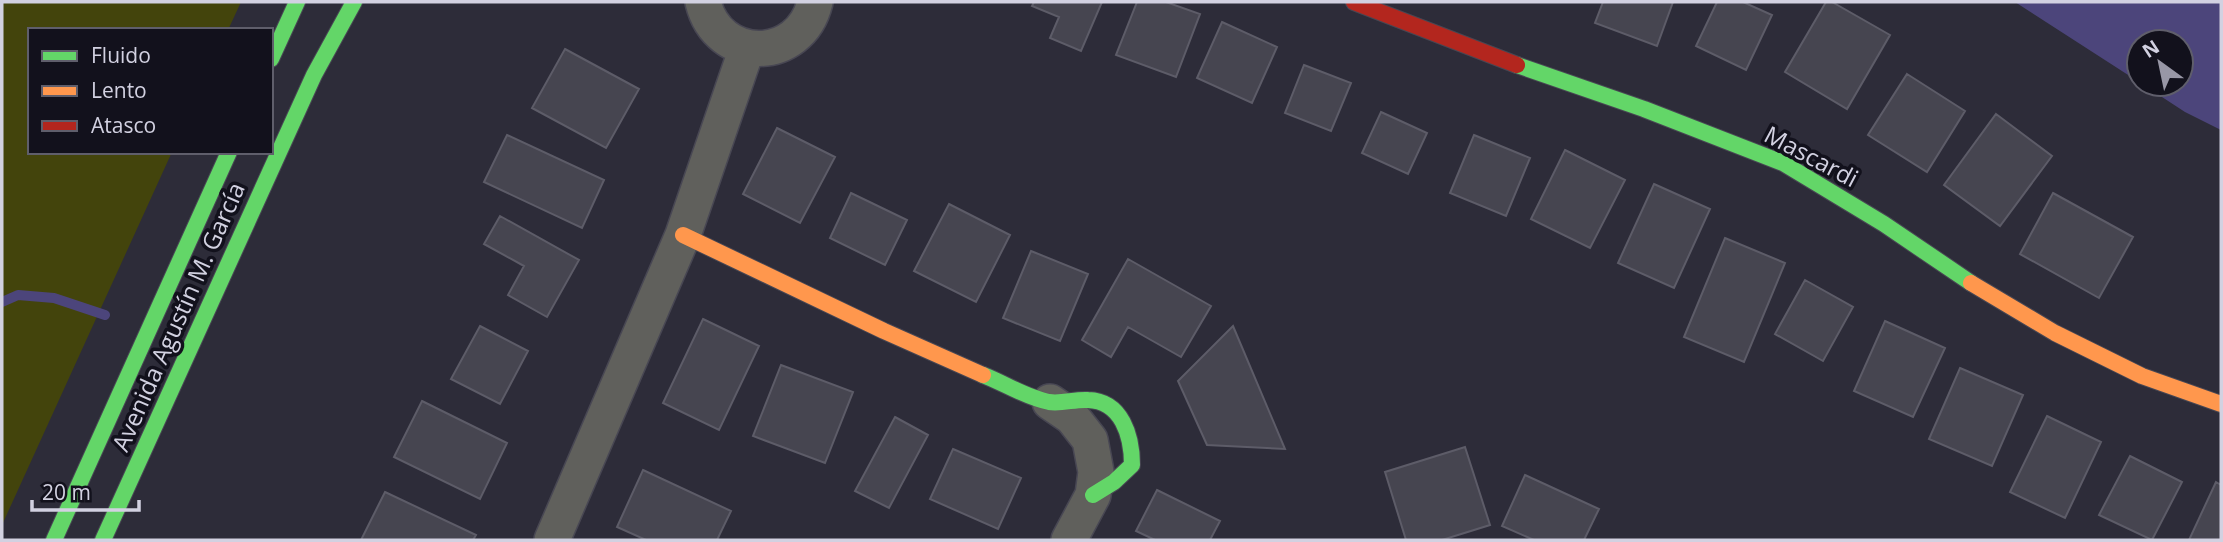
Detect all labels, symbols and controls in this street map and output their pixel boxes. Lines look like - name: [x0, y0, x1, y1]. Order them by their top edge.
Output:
- legend: [28, 28, 273, 154]
- north arrow: [2125, 28, 2195, 98]
- text: N: [2137, 34, 2164, 64]
- text: Fluido: [91, 41, 151, 69]
- text: Lento: [91, 76, 147, 104]
- text: Atasco: [91, 111, 156, 139]
- street label: Mascardi: [1759, 117, 1864, 194]
- street label: Avenida Agustín M. García: [103, 177, 252, 456]
- scale bar: [32, 468, 138, 512]
- text: 20 m: [42, 478, 91, 506]

